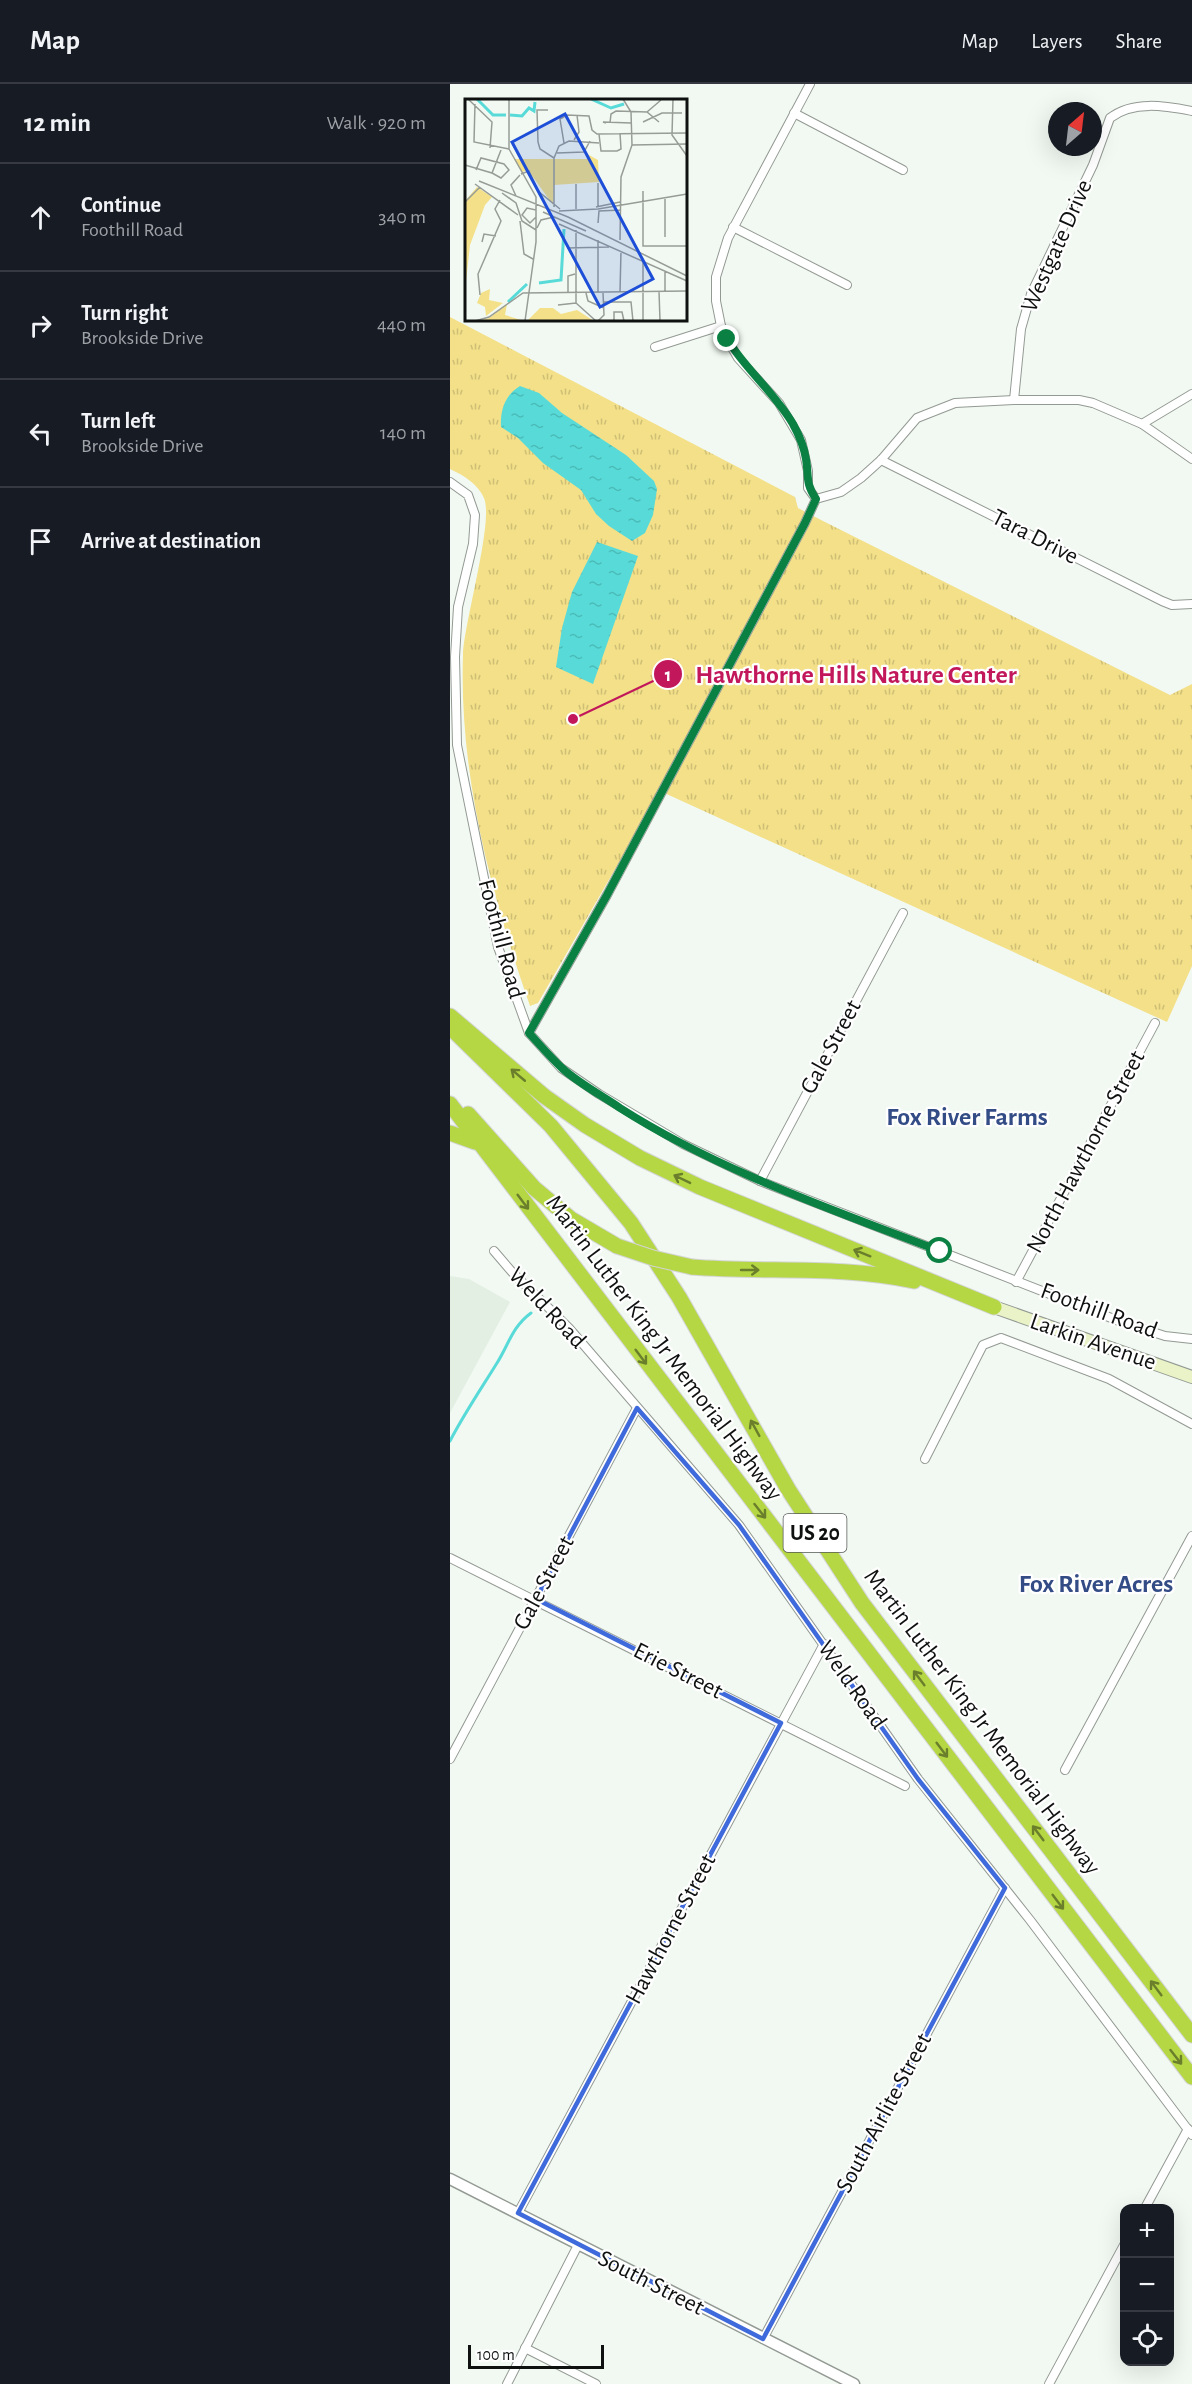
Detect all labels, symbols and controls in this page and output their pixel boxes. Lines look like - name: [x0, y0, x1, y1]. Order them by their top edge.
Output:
- text: Map: [30, 27, 80, 55]
- text: Map: [962, 31, 998, 52]
- text: Layers: [1031, 31, 1082, 52]
- text: Share: [1115, 31, 1162, 52]
- inset map: [465, 99, 687, 321]
- north arrow: [1048, 102, 1102, 156]
- text: 12 min: [24, 110, 91, 136]
- text: Walk · 920 m: [326, 113, 426, 133]
- street label: Westgate Drive: [1017, 176, 1097, 316]
- text: Continue: [81, 194, 161, 216]
- icon: ahead: [24, 201, 57, 234]
- text: 340 m: [378, 207, 426, 227]
- text: Foothill Road: [81, 220, 183, 240]
- text: Turn right: [81, 302, 168, 324]
- icon: right: [24, 309, 57, 342]
- text: 440 m: [377, 315, 426, 335]
- route end: [713, 325, 739, 351]
- text: Brookside Drive: [81, 328, 203, 348]
- text: Turn left: [81, 410, 155, 432]
- icon: left: [24, 417, 57, 450]
- text: 140 m: [380, 423, 426, 443]
- text: Brookside Drive: [81, 436, 203, 456]
- street label: Tara Drive: [988, 505, 1082, 569]
- icon: arrive: [24, 525, 57, 558]
- text: Arrive at destination: [81, 530, 261, 552]
- callout: Hawthorne Hills Nature Center: [653, 652, 1029, 696]
- text: Hawthorne Hills Nature Center: [695, 662, 1017, 688]
- text: 1: [665, 667, 671, 685]
- street label: Foothill Road: [474, 877, 528, 1001]
- street label: Gale Street: [796, 996, 866, 1098]
- street label: North Hawthorne Street: [1022, 1046, 1150, 1257]
- one-way arrow: [511, 1068, 526, 1082]
- district label: Fox River Farms: [886, 1104, 1048, 1130]
- one-way arrow: [673, 1172, 691, 1184]
- street label: Martin Luther King Jr Memorial Highway: [541, 1191, 787, 1505]
- one-way arrow: [516, 1193, 529, 1209]
- route start: [926, 1237, 952, 1263]
- one-way arrow: [854, 1247, 872, 1258]
- street label: Weld Road: [504, 1263, 590, 1353]
- one-way arrow: [740, 1264, 760, 1275]
- street label: Foothill Road: [1037, 1279, 1161, 1343]
- street label: Larkin Avenue: [1027, 1309, 1159, 1375]
- one-way arrow: [635, 1348, 648, 1364]
- one-way arrow: [748, 1420, 760, 1437]
- one-way arrow: [754, 1503, 766, 1519]
- road number: US 20: [784, 1514, 847, 1552]
- street label: Gale Street: [509, 1532, 579, 1634]
- street label: Martin Luther King Jr Memorial Highway: [859, 1565, 1105, 1879]
- district label: Fox River Acres: [1019, 1571, 1173, 1597]
- street label: Weld Road: [813, 1637, 891, 1733]
- street label: Erie Street: [630, 1638, 727, 1704]
- one-way arrow: [913, 1671, 926, 1687]
- one-way arrow: [936, 1741, 948, 1757]
- one-way arrow: [1031, 1826, 1044, 1842]
- street label: Hawthorne Street: [621, 1850, 721, 2008]
- one-way arrow: [1052, 1893, 1064, 1909]
- one-way arrow: [1150, 1980, 1163, 1996]
- street label: South Airlite Street: [832, 2029, 936, 2197]
- one-way arrow: [1170, 2048, 1183, 2064]
- map controls: [1120, 2204, 1174, 2366]
- button: +: [1120, 2204, 1174, 2258]
- street label: South Street: [594, 2246, 708, 2320]
- button: −: [1120, 2258, 1174, 2312]
- button: locate: [1120, 2312, 1174, 2366]
- scale bar: [468, 2342, 604, 2370]
- text: 100 m: [477, 2347, 515, 2363]

